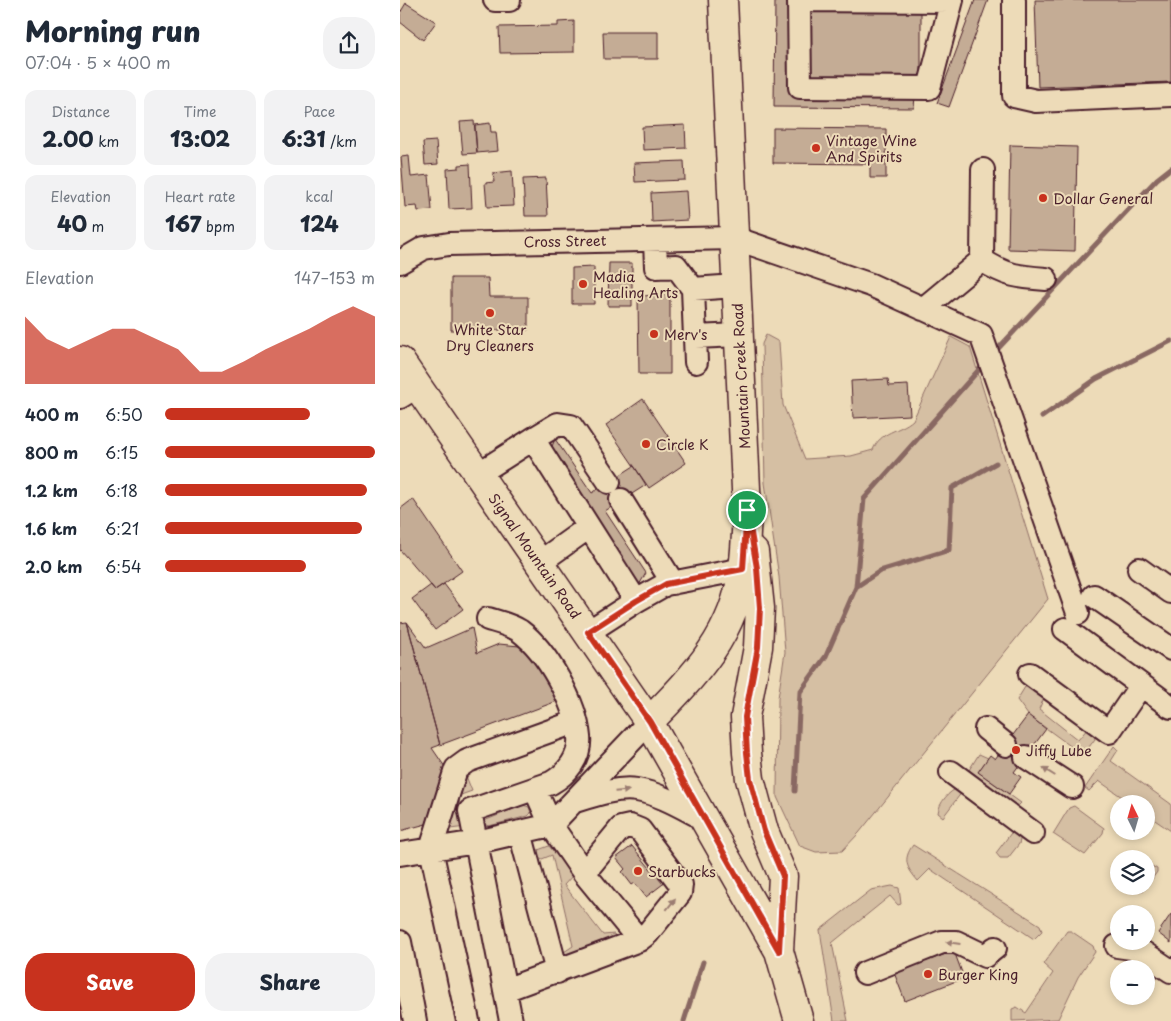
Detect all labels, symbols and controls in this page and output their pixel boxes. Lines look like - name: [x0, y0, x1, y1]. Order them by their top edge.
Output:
- text: Morning run: [25, 9, 201, 52]
- button: share: [323, 17, 375, 69]
- text: 07:04 · 5 × 400 m: [25, 50, 170, 74]
- text: Distance: [51, 101, 110, 122]
- text: Time: [183, 101, 217, 122]
- text: Pace: [304, 101, 335, 122]
- text: 2.00: [42, 122, 94, 154]
- text: 13:02: [170, 122, 230, 154]
- text: 6:31: [282, 122, 326, 154]
- place label: Vintage Wine And Spirits: [826, 130, 917, 167]
- text: km: [94, 131, 119, 152]
- text: /km: [326, 131, 357, 152]
- marker: Vintage Wine And Spirits: [810, 142, 822, 154]
- text: Elevation: [50, 186, 111, 207]
- text: Heart rate: [165, 186, 235, 207]
- text: kcal: [305, 186, 333, 207]
- place label: Dollar General: [1053, 188, 1153, 209]
- marker: Dollar General: [1037, 192, 1049, 204]
- text: 40: [57, 207, 87, 239]
- text: 167: [165, 207, 201, 239]
- text: 124: [300, 207, 339, 239]
- text: m: [87, 216, 104, 237]
- text: bpm: [201, 216, 235, 237]
- street label: Cross Street: [523, 230, 607, 252]
- text: Elevation: [25, 265, 94, 289]
- text: 147–153 m: [294, 265, 375, 289]
- place label: Madia Healing Arts: [593, 266, 678, 303]
- marker: Madia Healing Arts: [577, 278, 589, 290]
- street label: Mountain Creek Road: [727, 302, 755, 450]
- marker: White Star Dry Cleaners: [484, 307, 496, 319]
- place label: White Star Dry Cleaners: [446, 319, 534, 356]
- place label: Merv's: [664, 324, 707, 345]
- marker: Merv's: [648, 328, 660, 340]
- text: 400 m: [25, 402, 79, 426]
- text: 6:50: [105, 402, 143, 426]
- place label: Circle K: [656, 434, 709, 455]
- marker: Circle K: [640, 438, 652, 450]
- text: 800 m: [25, 440, 78, 464]
- text: 6:15: [105, 440, 138, 464]
- text: 1.2 km: [25, 478, 78, 502]
- text: 6:18: [105, 478, 138, 502]
- street label: Signal Mountain Road: [484, 489, 586, 623]
- pin: [726, 489, 768, 531]
- icon: arrive: [733, 496, 761, 524]
- text: 1.6 km: [25, 516, 77, 540]
- text: 6:21: [105, 516, 139, 540]
- text: 2.0 km: [25, 554, 82, 578]
- text: 6:54: [105, 554, 142, 578]
- place label: Jiffy Lube: [1026, 740, 1092, 761]
- marker: Jiffy Lube: [1010, 744, 1022, 756]
- one-way arrow: [1042, 768, 1056, 777]
- one-way arrow: [614, 787, 630, 795]
- north arrow: [1110, 795, 1155, 840]
- map controls: [1110, 795, 1155, 1005]
- button: layers: [1110, 850, 1155, 895]
- place label: Starbucks: [648, 861, 716, 882]
- marker: Starbucks: [632, 865, 644, 877]
- one-way arrow: [666, 898, 677, 911]
- button: +: [1110, 905, 1155, 950]
- one-way arrow: [944, 939, 960, 947]
- button: Save: [25, 953, 195, 1011]
- button: Share: [205, 953, 375, 1011]
- button: −: [1110, 960, 1155, 1005]
- place label: Burger King: [938, 964, 1018, 985]
- marker: Burger King: [922, 968, 934, 980]

